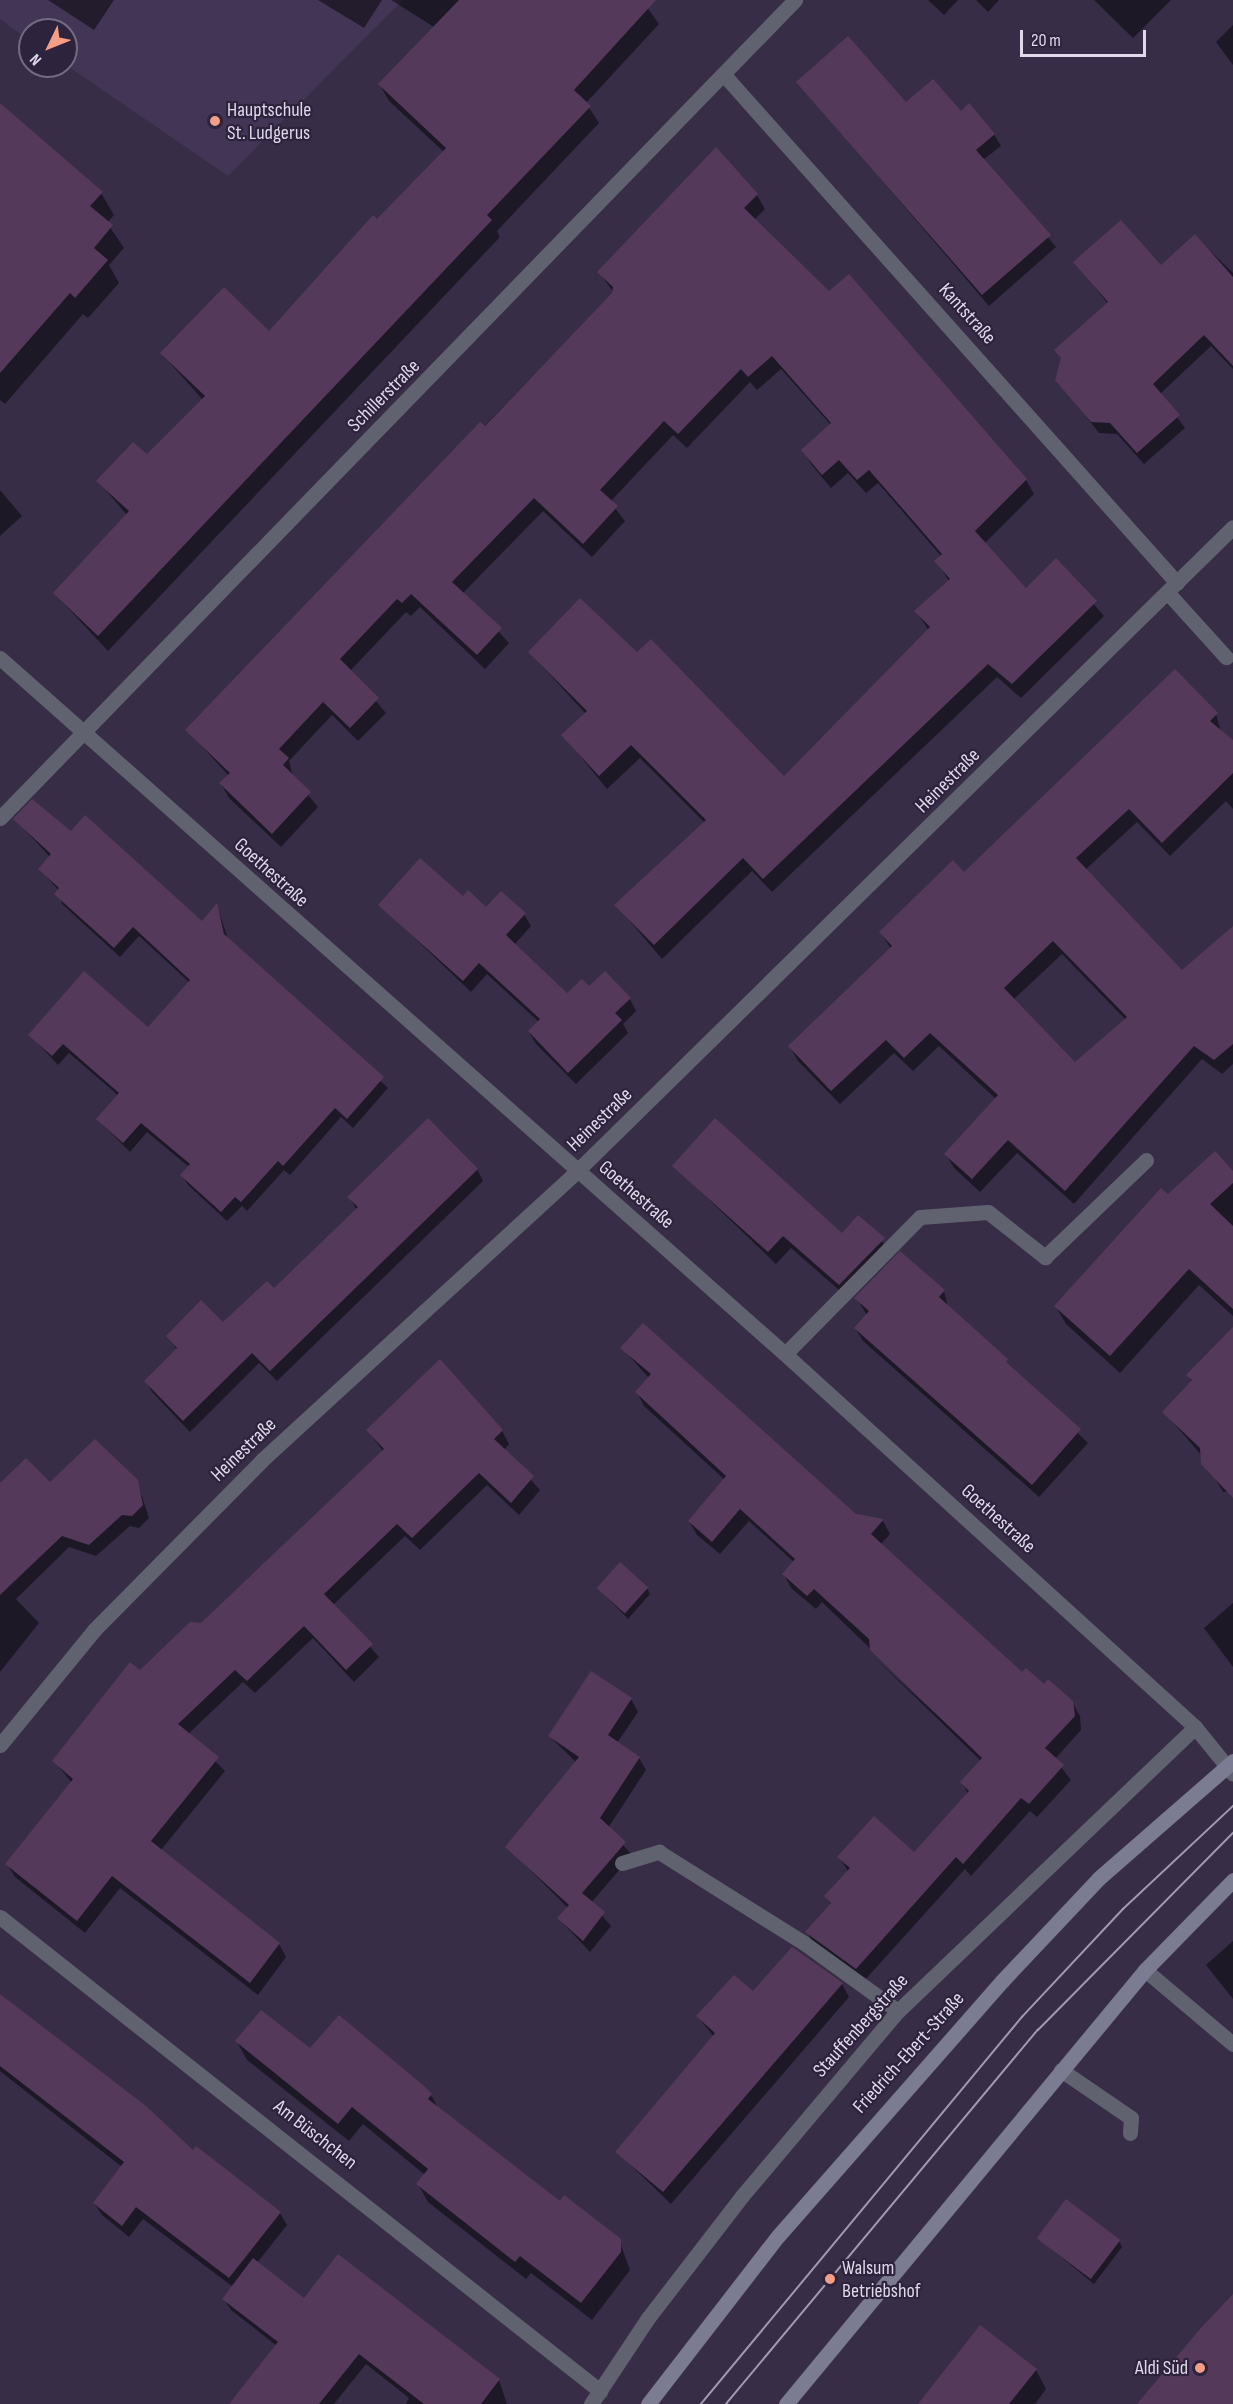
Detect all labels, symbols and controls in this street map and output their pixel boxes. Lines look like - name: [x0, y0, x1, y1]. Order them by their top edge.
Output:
- north arrow: [18, 18, 78, 78]
- scale bar: [1023, 18, 1149, 56]
- text: 20 m: [1031, 30, 1061, 51]
- text: N: [26, 50, 46, 69]
- place label: Hauptschule St. Ludgerus: [227, 98, 311, 145]
- marker: Hauptschule St. Ludgerus: [208, 114, 222, 128]
- street label: Kantstraße: [933, 278, 1001, 350]
- street label: Schillerstraße: [343, 355, 425, 437]
- street label: Heinestraße: [911, 744, 985, 818]
- street label: Goethestraße: [229, 833, 313, 913]
- street label: Heinestraße: [562, 1083, 638, 1157]
- street label: Goethestraße: [593, 1156, 679, 1234]
- street label: Heinestraße: [206, 1413, 282, 1487]
- street label: Goethestraße: [956, 1479, 1040, 1559]
- street label: Stauffenbergstraße: [808, 1969, 914, 2083]
- street label: Friedrich-Ebert-Straße: [848, 1987, 970, 2119]
- street label: Am Büschchen: [269, 2095, 361, 2175]
- place label: Walsum Betriebshof: [842, 2256, 921, 2303]
- marker: Walsum Betriebshof: [823, 2272, 837, 2286]
- place label: Aldi Süd: [1135, 2356, 1188, 2380]
- marker: Aldi Süd: [1193, 2361, 1207, 2375]

